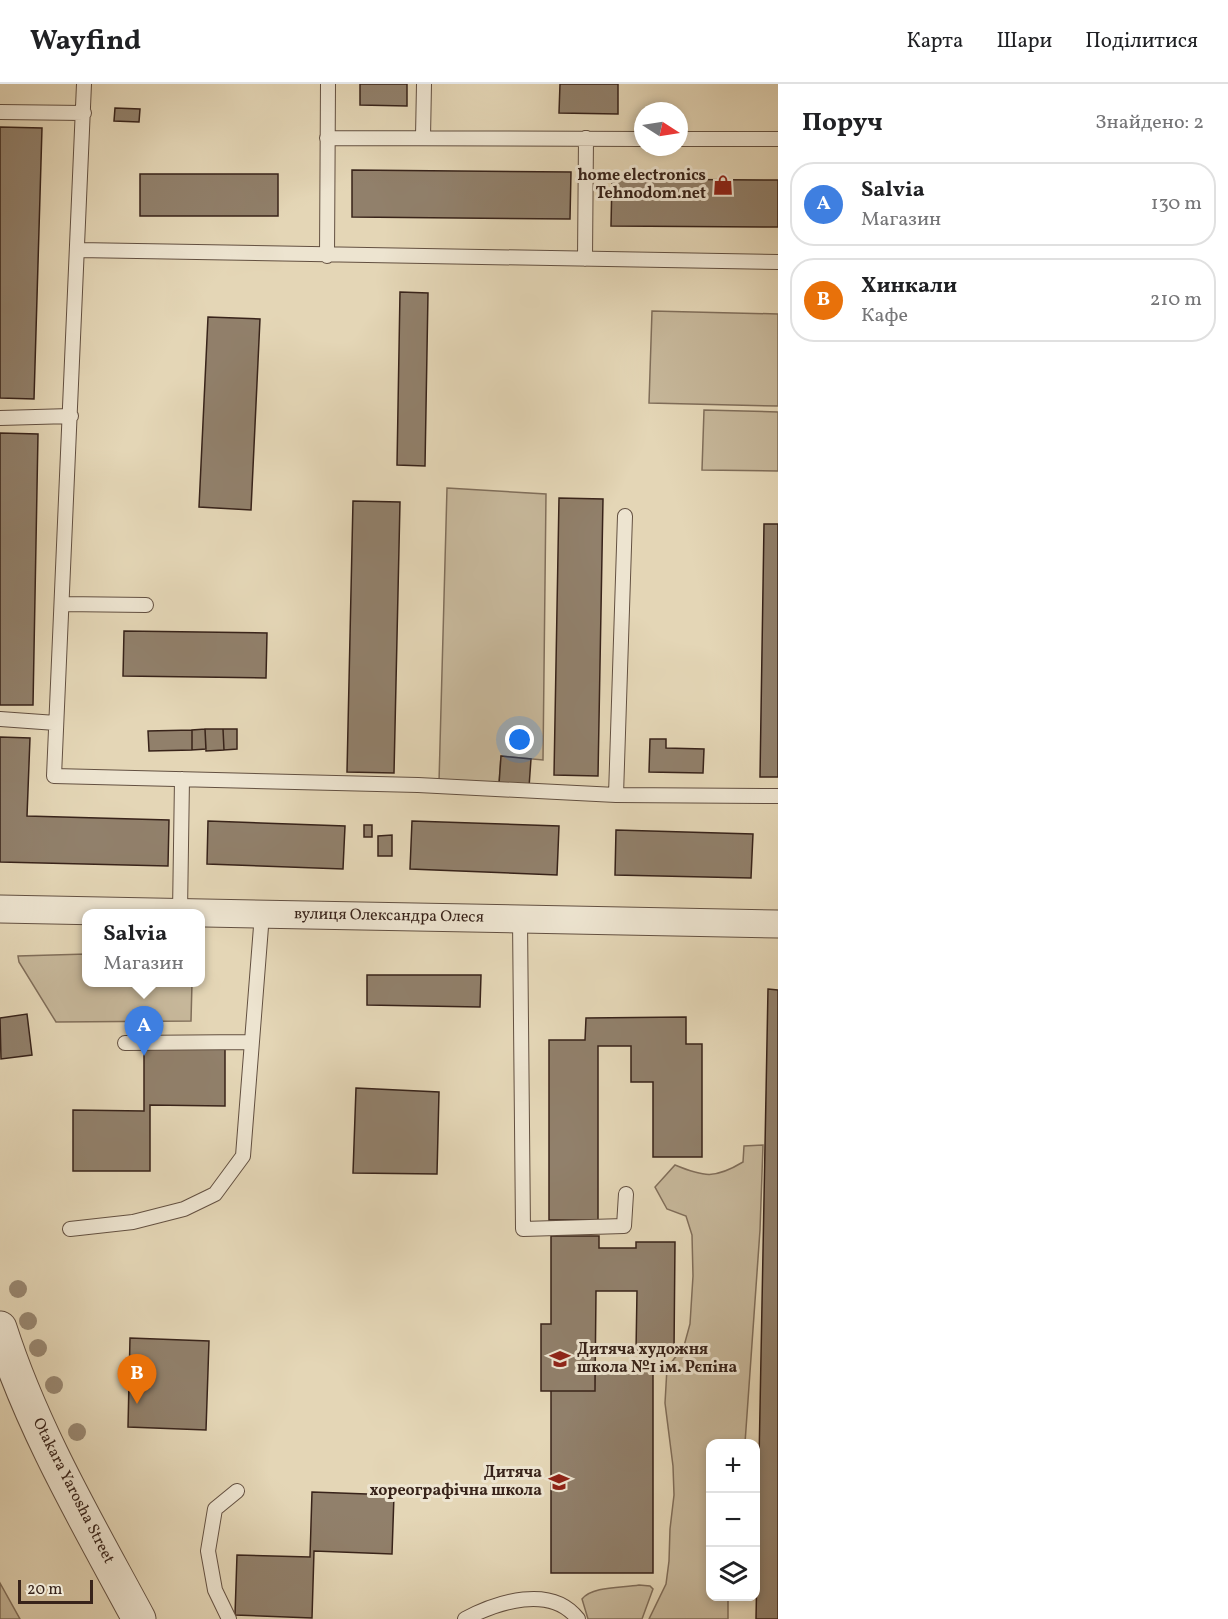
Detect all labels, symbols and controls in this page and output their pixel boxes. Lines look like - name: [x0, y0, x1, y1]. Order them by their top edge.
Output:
- text: Wayfind: [30, 22, 141, 61]
- text: Карта: [906, 27, 963, 56]
- text: Шари: [996, 27, 1052, 56]
- text: Поділитися: [1085, 27, 1198, 56]
- north arrow: [634, 102, 688, 156]
- text: Поруч: [802, 105, 883, 141]
- text: Знайдено: 2: [1095, 109, 1204, 137]
- place label: home electronics Tehnodom.net: [577, 165, 706, 205]
- shop icon: home electronics Tehnodom.net: [711, 173, 735, 197]
- text: Salvia: [861, 175, 925, 206]
- text: A: [816, 190, 831, 218]
- text: 130 m: [1151, 190, 1202, 218]
- text: Магазин: [861, 206, 941, 234]
- text: Хинкали: [861, 271, 957, 302]
- text: B: [817, 286, 830, 314]
- text: 210 m: [1150, 286, 1202, 314]
- text: Кафе: [861, 302, 908, 330]
- your location: [505, 725, 534, 754]
- street label: вулиця Олександра Олеся: [294, 903, 484, 929]
- popup: [82, 909, 205, 987]
- text: Salvia: [103, 919, 167, 950]
- text: Магазин: [103, 950, 184, 978]
- pin: A: [124, 1006, 164, 1056]
- place label: Дитяча художня школа №1 ім. Рєпіна: [577, 1339, 737, 1379]
- school or university icon: Дитяча художня школа №1 ім. Рєпіна: [548, 1347, 572, 1371]
- pin: B: [118, 1354, 156, 1404]
- street label: Otakara Yarosha Street: [27, 1414, 120, 1568]
- map controls: [706, 1439, 760, 1601]
- button: +: [706, 1439, 760, 1493]
- place label: Дитяча хореографічна школа: [370, 1462, 542, 1502]
- school or university icon: Дитяча хореографічна школа: [547, 1470, 571, 1494]
- button: −: [706, 1493, 760, 1547]
- button: layers: [706, 1547, 760, 1601]
- scale bar: [18, 1577, 93, 1604]
- text: 20 m: [27, 1579, 62, 1601]

